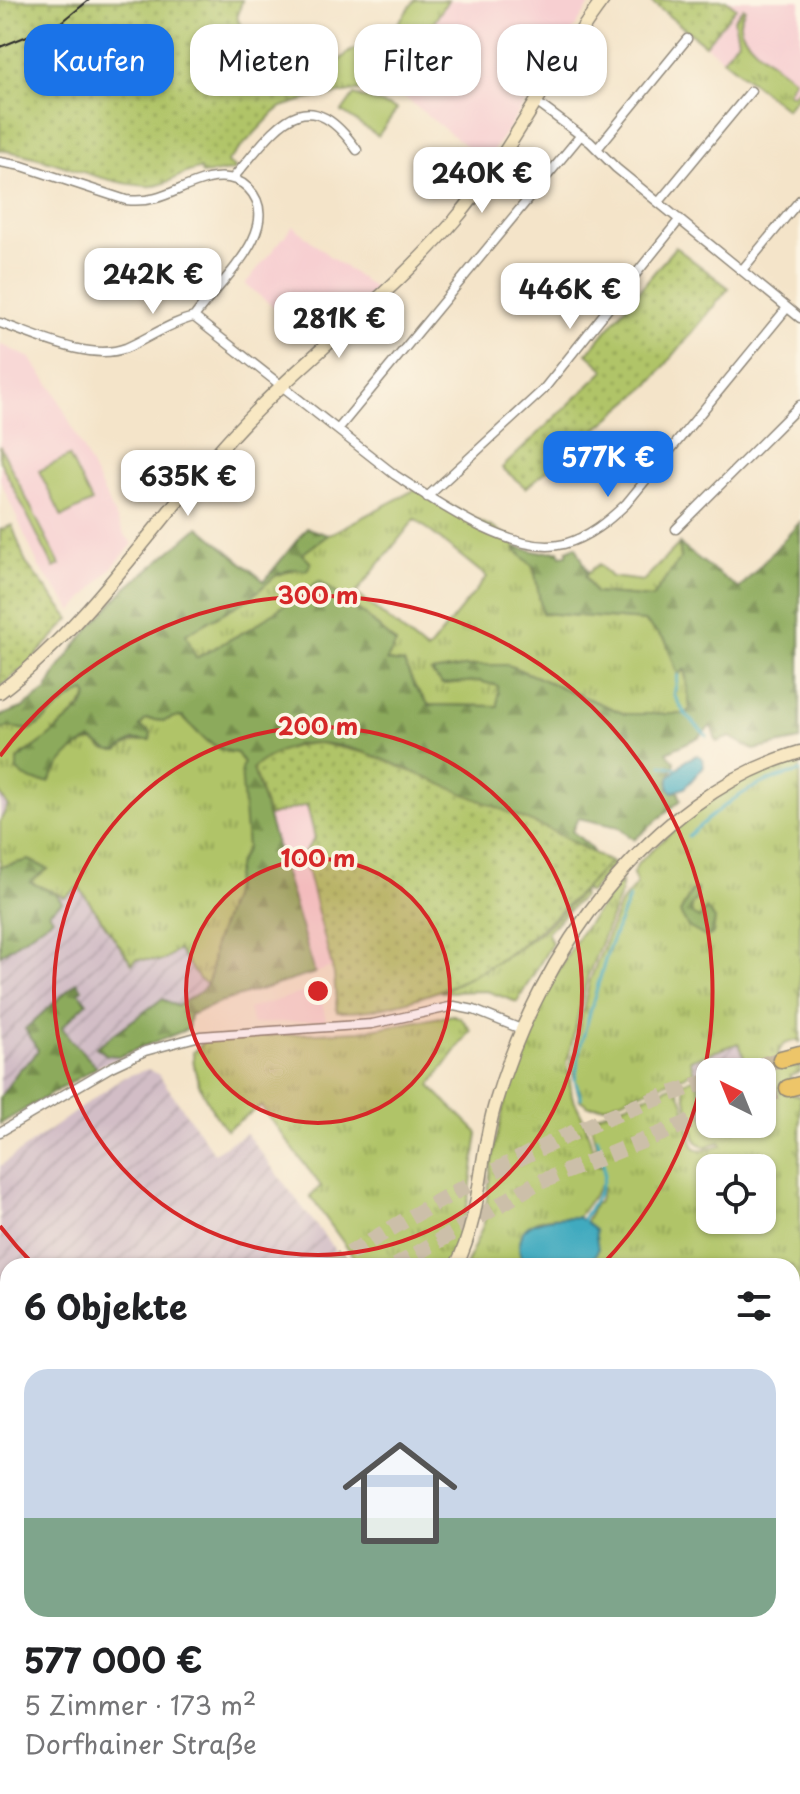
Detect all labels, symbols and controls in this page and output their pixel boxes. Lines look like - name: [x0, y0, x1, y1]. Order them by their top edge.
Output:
- chip: Kaufen: [24, 24, 174, 96]
- chip: Mieten: [190, 24, 338, 96]
- chip: Filter: [354, 24, 481, 96]
- chip: Neu: [497, 24, 607, 96]
- pin: 240K €: [417, 147, 547, 215]
- text: 240K €: [431, 153, 533, 192]
- pin: 242K €: [88, 248, 218, 316]
- text: 242K €: [102, 254, 204, 293]
- pin: 446K €: [505, 263, 635, 331]
- text: 446K €: [519, 269, 621, 308]
- pin: 281K €: [274, 292, 404, 360]
- text: 281K €: [292, 298, 386, 337]
- pin: 577K €: [543, 431, 673, 499]
- text: 577K €: [561, 437, 655, 476]
- pin: 635K €: [123, 450, 253, 518]
- text: 635K €: [139, 456, 237, 495]
- text: 300 m: [277, 576, 359, 612]
- text: 200 m: [278, 707, 358, 743]
- text: 100 m: [281, 839, 355, 875]
- centre of rings: [304, 977, 332, 1005]
- north arrow: [696, 1058, 776, 1138]
- map controls: [696, 1058, 776, 1234]
- button: locate: [696, 1154, 776, 1234]
- text: 6 Objekte: [24, 1280, 187, 1332]
- icon: filters: [732, 1284, 776, 1328]
- icon: home: [328, 1421, 472, 1565]
- text: 577 000 €: [24, 1633, 203, 1685]
- text: 5 Zimmer · 173 m²: [24, 1685, 256, 1724]
- text: Dorfhainer Straße: [24, 1724, 257, 1763]

